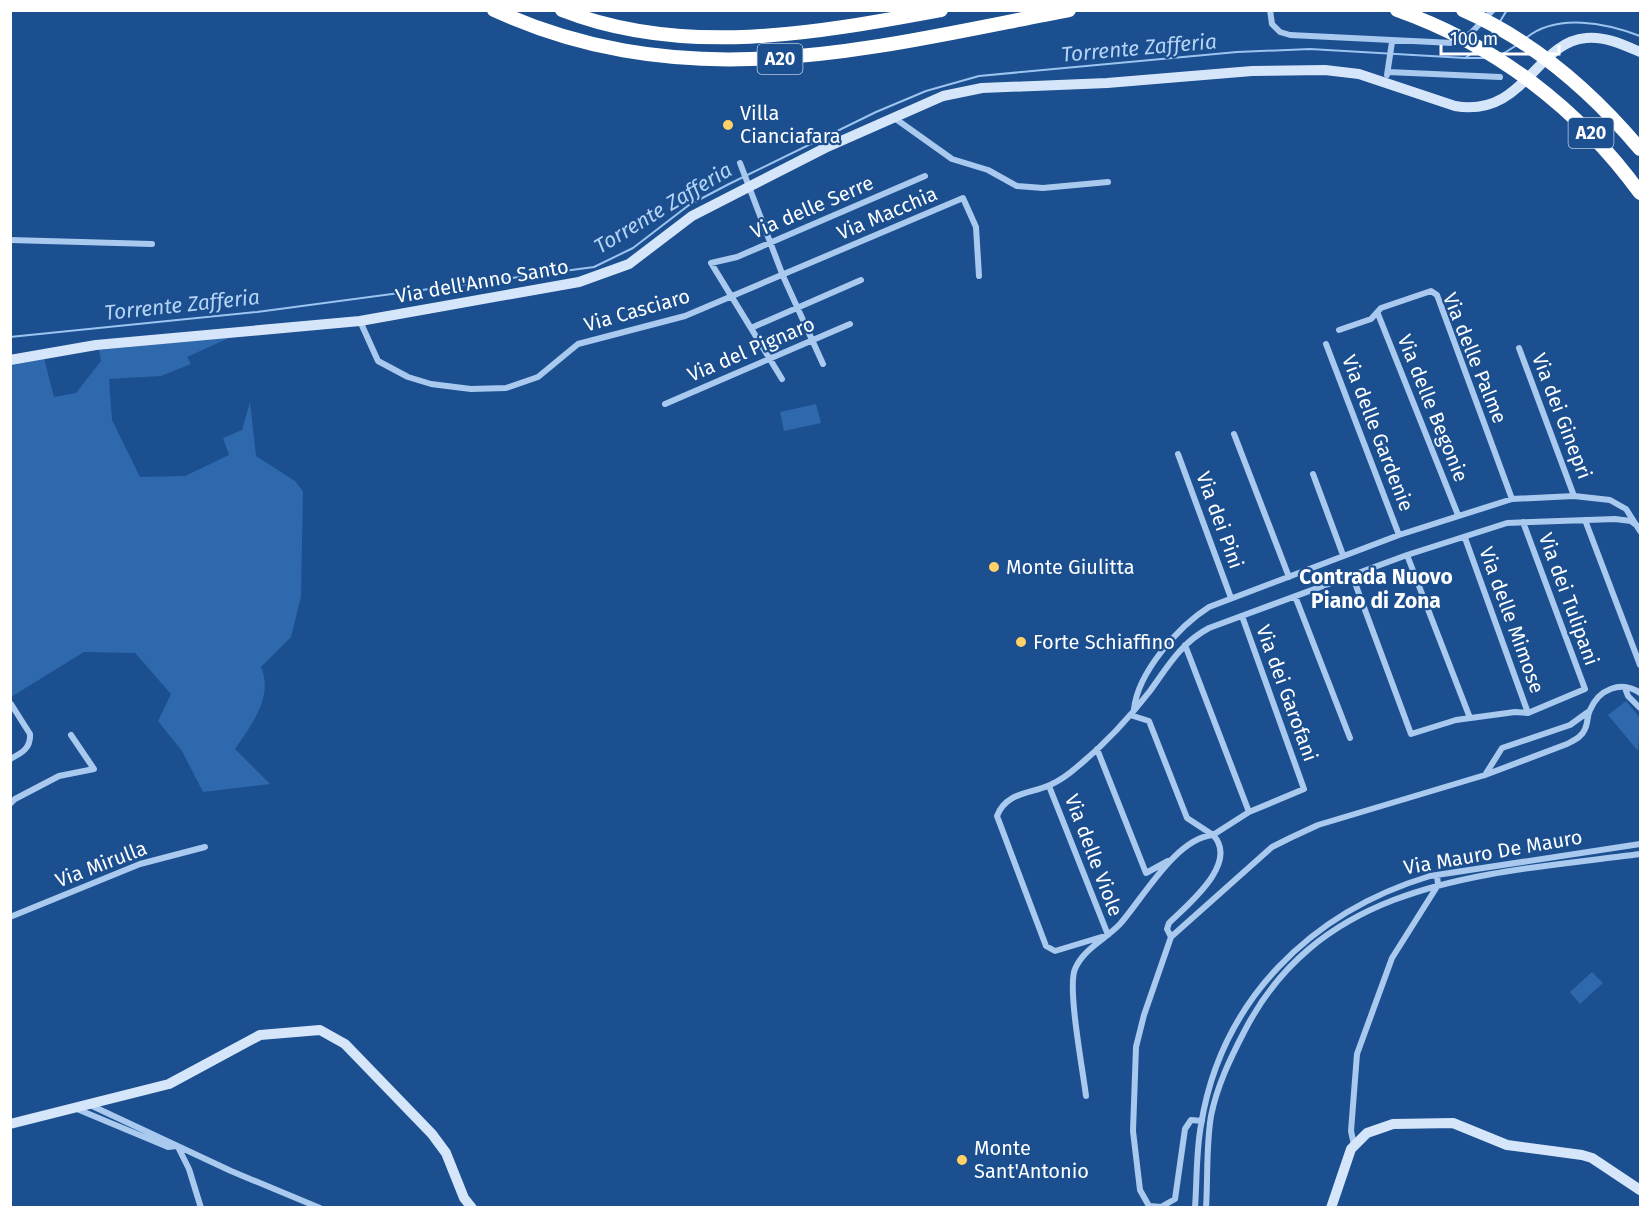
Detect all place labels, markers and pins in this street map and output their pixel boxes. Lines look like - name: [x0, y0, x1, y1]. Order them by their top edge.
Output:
- place label: Villa Cianciafara: [740, 101, 841, 148]
- marker: Villa Cianciafara: [721, 118, 735, 132]
- place label: Monte Giulitta: [1006, 555, 1135, 579]
- marker: Monte Giulitta: [987, 560, 1001, 574]
- place label: Forte Schiaffino: [1033, 630, 1175, 654]
- marker: Forte Schiaffino: [1014, 635, 1028, 649]
- place label: Monte Sant'Antonio: [974, 1136, 1089, 1183]
- marker: Monte Sant'Antonio: [955, 1153, 969, 1167]

